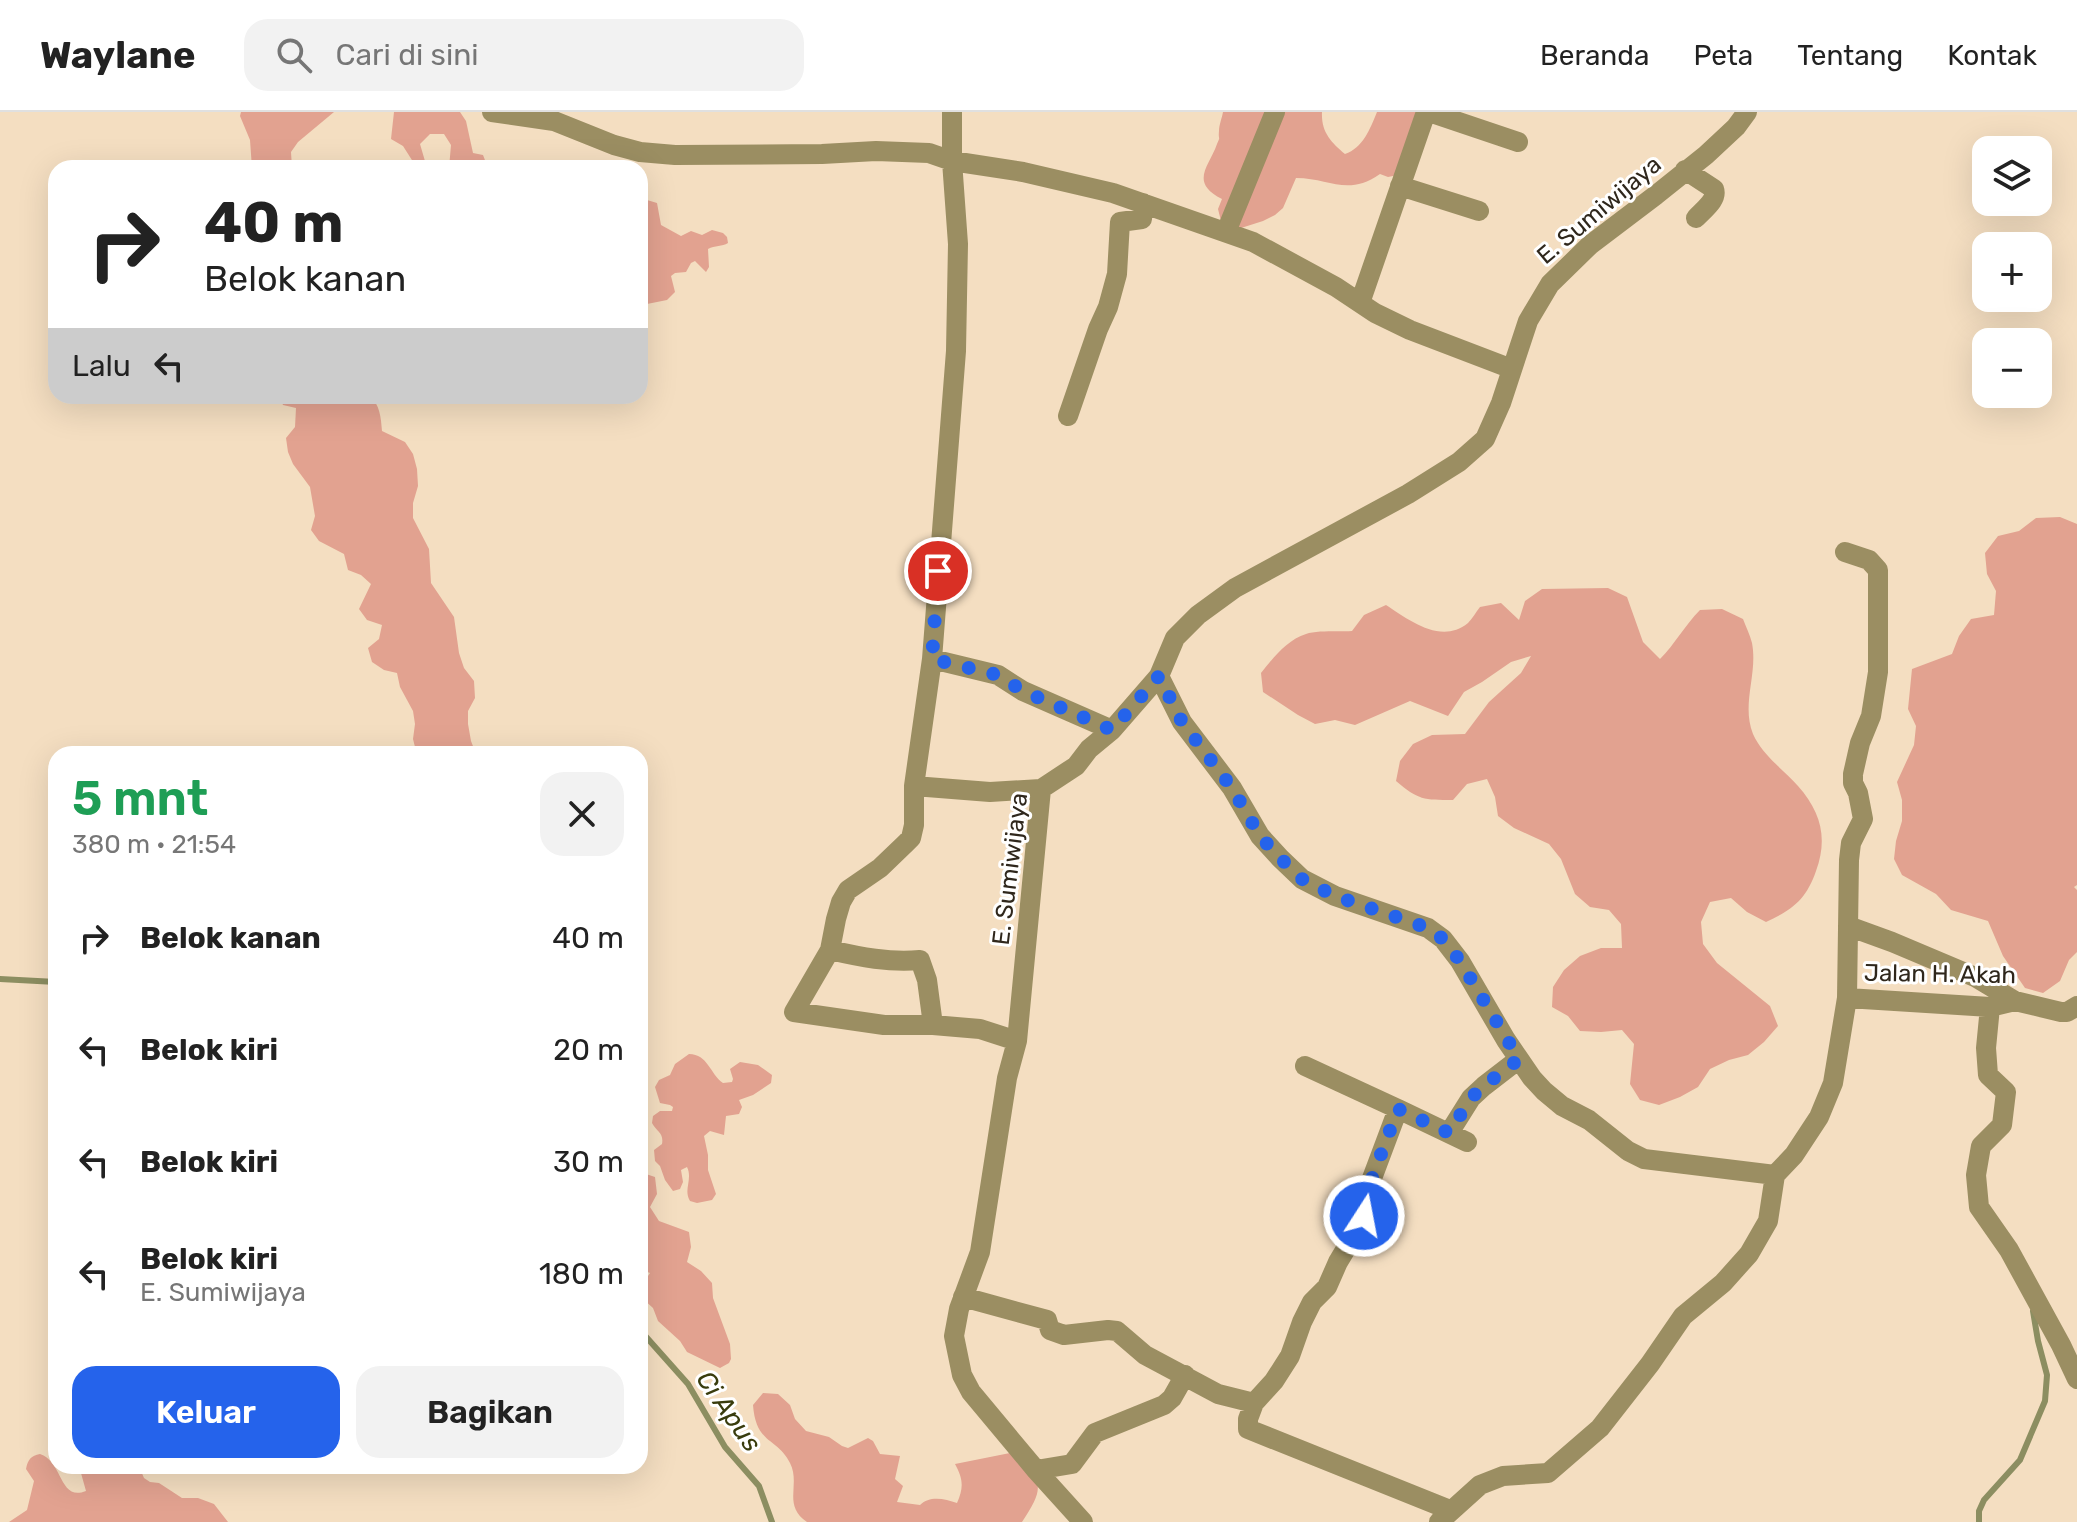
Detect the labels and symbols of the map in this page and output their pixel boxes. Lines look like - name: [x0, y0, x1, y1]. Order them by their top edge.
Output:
- street label: E. Sumiwijaya: [1531, 150, 1667, 270]
- pin: [904, 537, 972, 605]
- street label: E. Sumiwijaya: [987, 791, 1033, 947]
- street label: Jalan H. Akah: [1864, 959, 2016, 989]
- position arrow: [1322, 1174, 1406, 1258]
- water label: Ci Apus: [690, 1365, 767, 1458]

